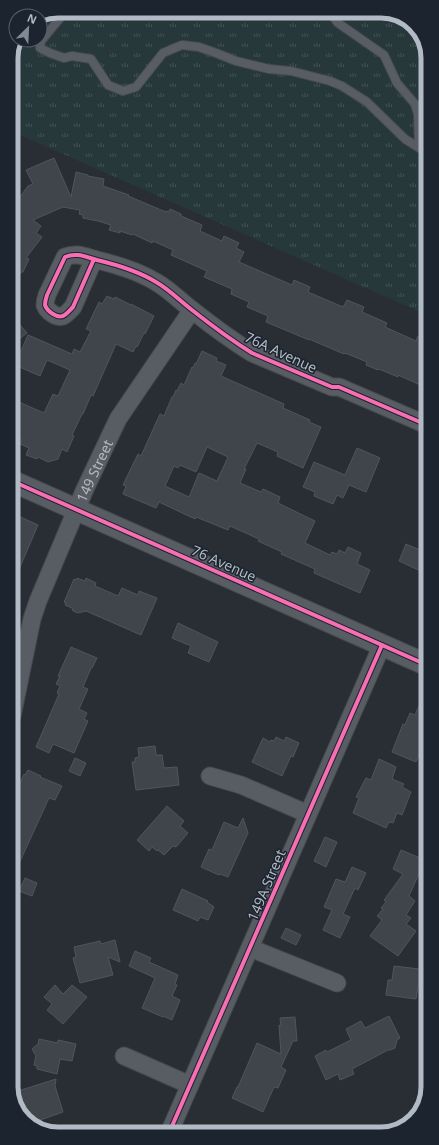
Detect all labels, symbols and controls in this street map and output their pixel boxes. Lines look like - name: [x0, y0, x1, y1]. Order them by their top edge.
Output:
- north arrow: [8, 8, 48, 48]
- text: N: [25, 10, 39, 27]
- street label: 76A Avenue: [242, 327, 320, 377]
- street label: 149 Street: [71, 436, 117, 505]
- street label: 76 Avenue: [189, 540, 259, 586]
- street label: 149A Street: [242, 846, 290, 924]

